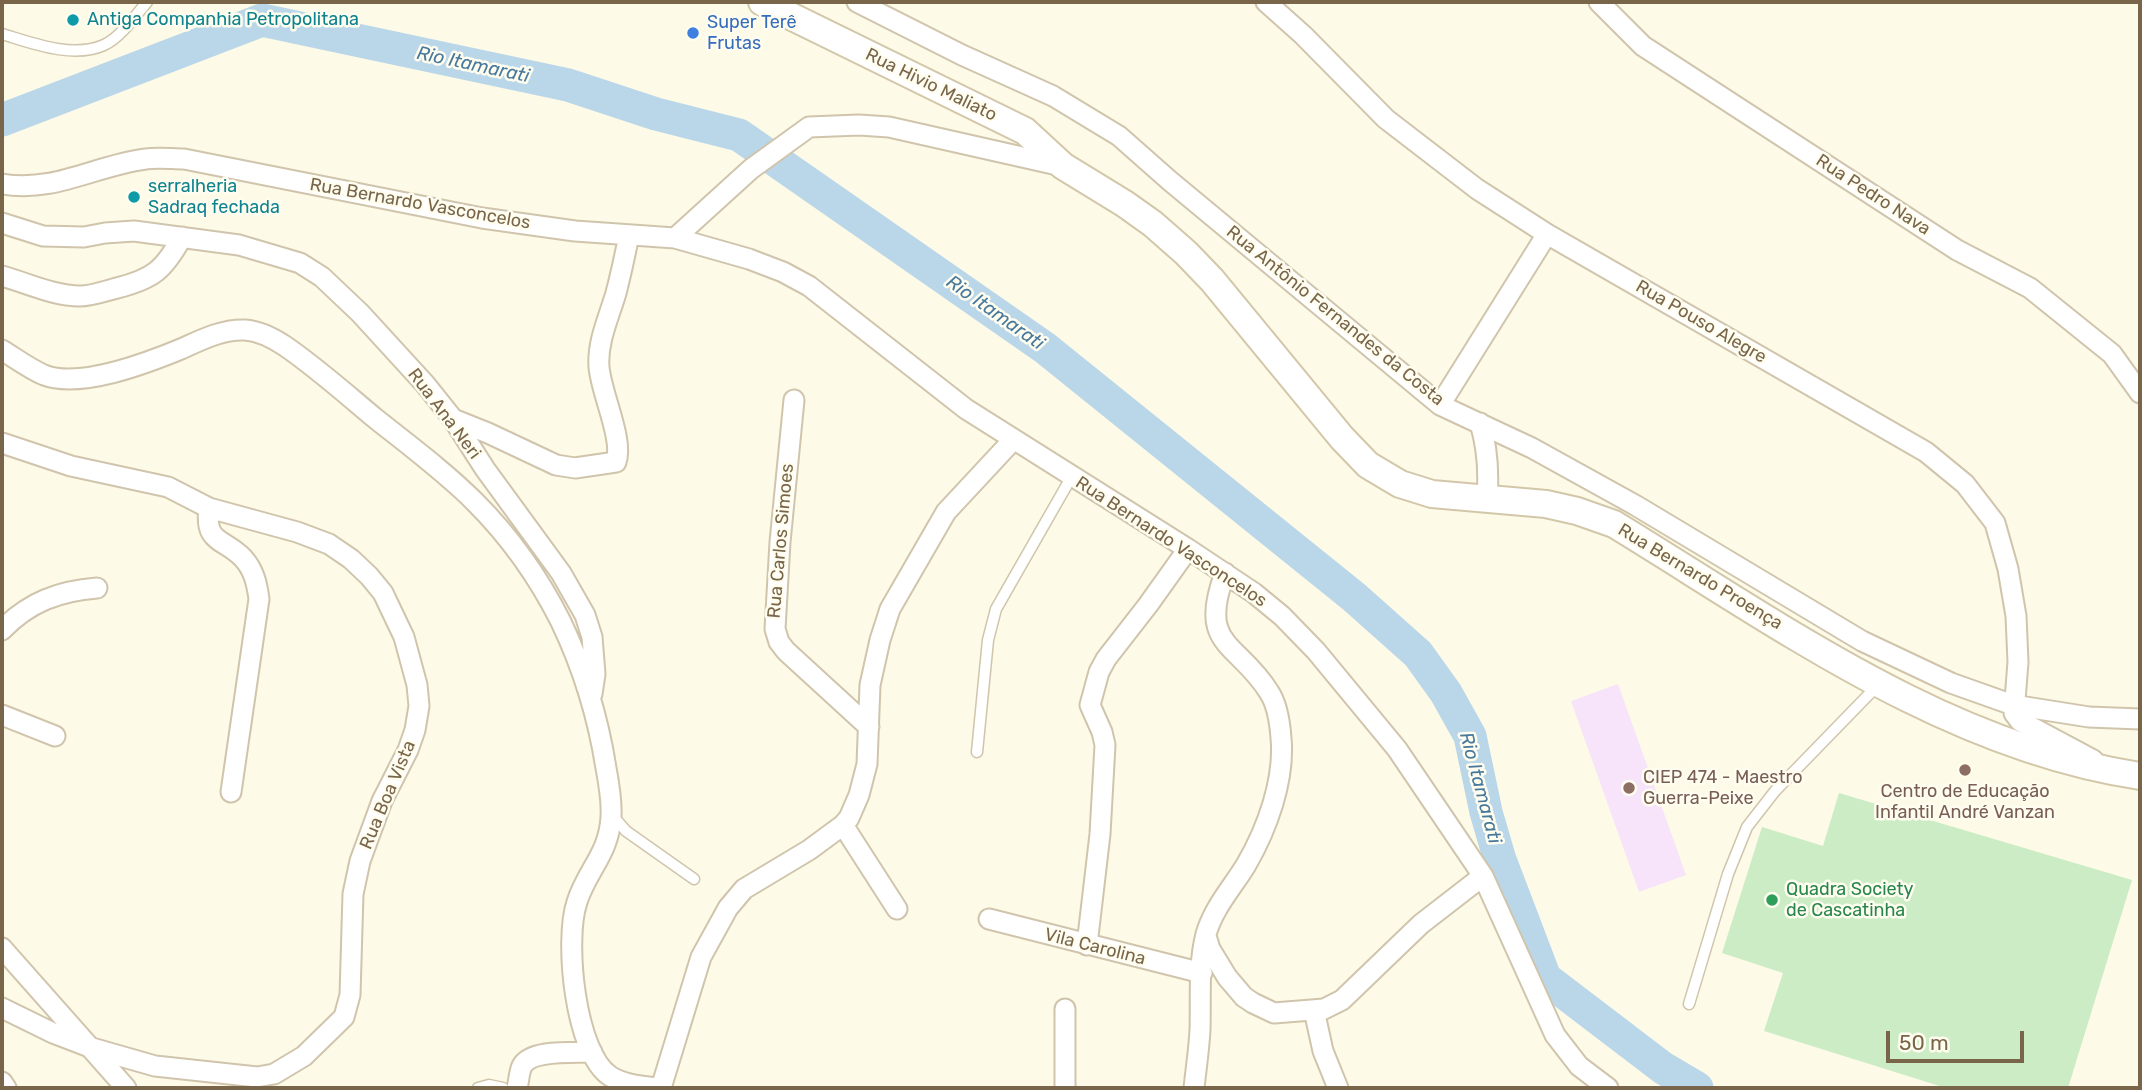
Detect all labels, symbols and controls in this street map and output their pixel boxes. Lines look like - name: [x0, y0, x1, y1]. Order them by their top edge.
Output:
- place label: Antiga Companhia Petropolitana: [87, 9, 359, 31]
- marker: Antiga Companhia Petropolitana: [65, 12, 81, 28]
- place label: Super Terê Frutas: [707, 12, 797, 54]
- marker: Super Terê Frutas: [685, 25, 701, 41]
- water label: Rio Itamarati: [415, 42, 531, 88]
- street label: Rua Hivio Maliato: [862, 44, 1000, 126]
- street label: Rua Pedro Nava: [1812, 150, 1934, 240]
- street label: Rua Bernardo Vasconcelos: [308, 174, 532, 234]
- place label: serralheria Sadraq fechada: [148, 176, 280, 218]
- marker: serralheria Sadraq fechada: [126, 189, 142, 205]
- street label: Rua Antônio Fernandes da Costa: [1222, 221, 1448, 411]
- water label: Rio Itamarati: [941, 271, 1049, 355]
- street label: Rua Pouso Alegre: [1632, 276, 1770, 368]
- street label: Rua Ana Neri: [403, 364, 485, 464]
- street label: Rua Carlos Simoes: [763, 463, 799, 619]
- street label: Rua Bernardo Vasconcelos: [1071, 472, 1271, 612]
- street label: Rua Bernardo Proença: [1614, 519, 1786, 635]
- water label: Rio Itamarati: [1454, 730, 1506, 846]
- street label: Rua Boa Vista: [355, 737, 421, 853]
- marker: Centro de Educação Infantil André Vanzan: [1957, 762, 1973, 778]
- place label: CIEP 474 - Maestro Guerra-Peixe: [1643, 767, 1802, 810]
- marker: CIEP 474 - Maestro Guerra-Peixe: [1621, 780, 1637, 796]
- place label: Centro de Educação Infantil André Vanzan: [1875, 781, 2055, 824]
- place label: Quadra Society de Cascatinha: [1786, 879, 1914, 922]
- marker: Quadra Society de Cascatinha: [1764, 892, 1780, 908]
- street label: Vila Carolina: [1042, 924, 1148, 970]
- scale bar: [1890, 1016, 2028, 1060]
- text: 50 m: [1899, 1030, 1949, 1055]

